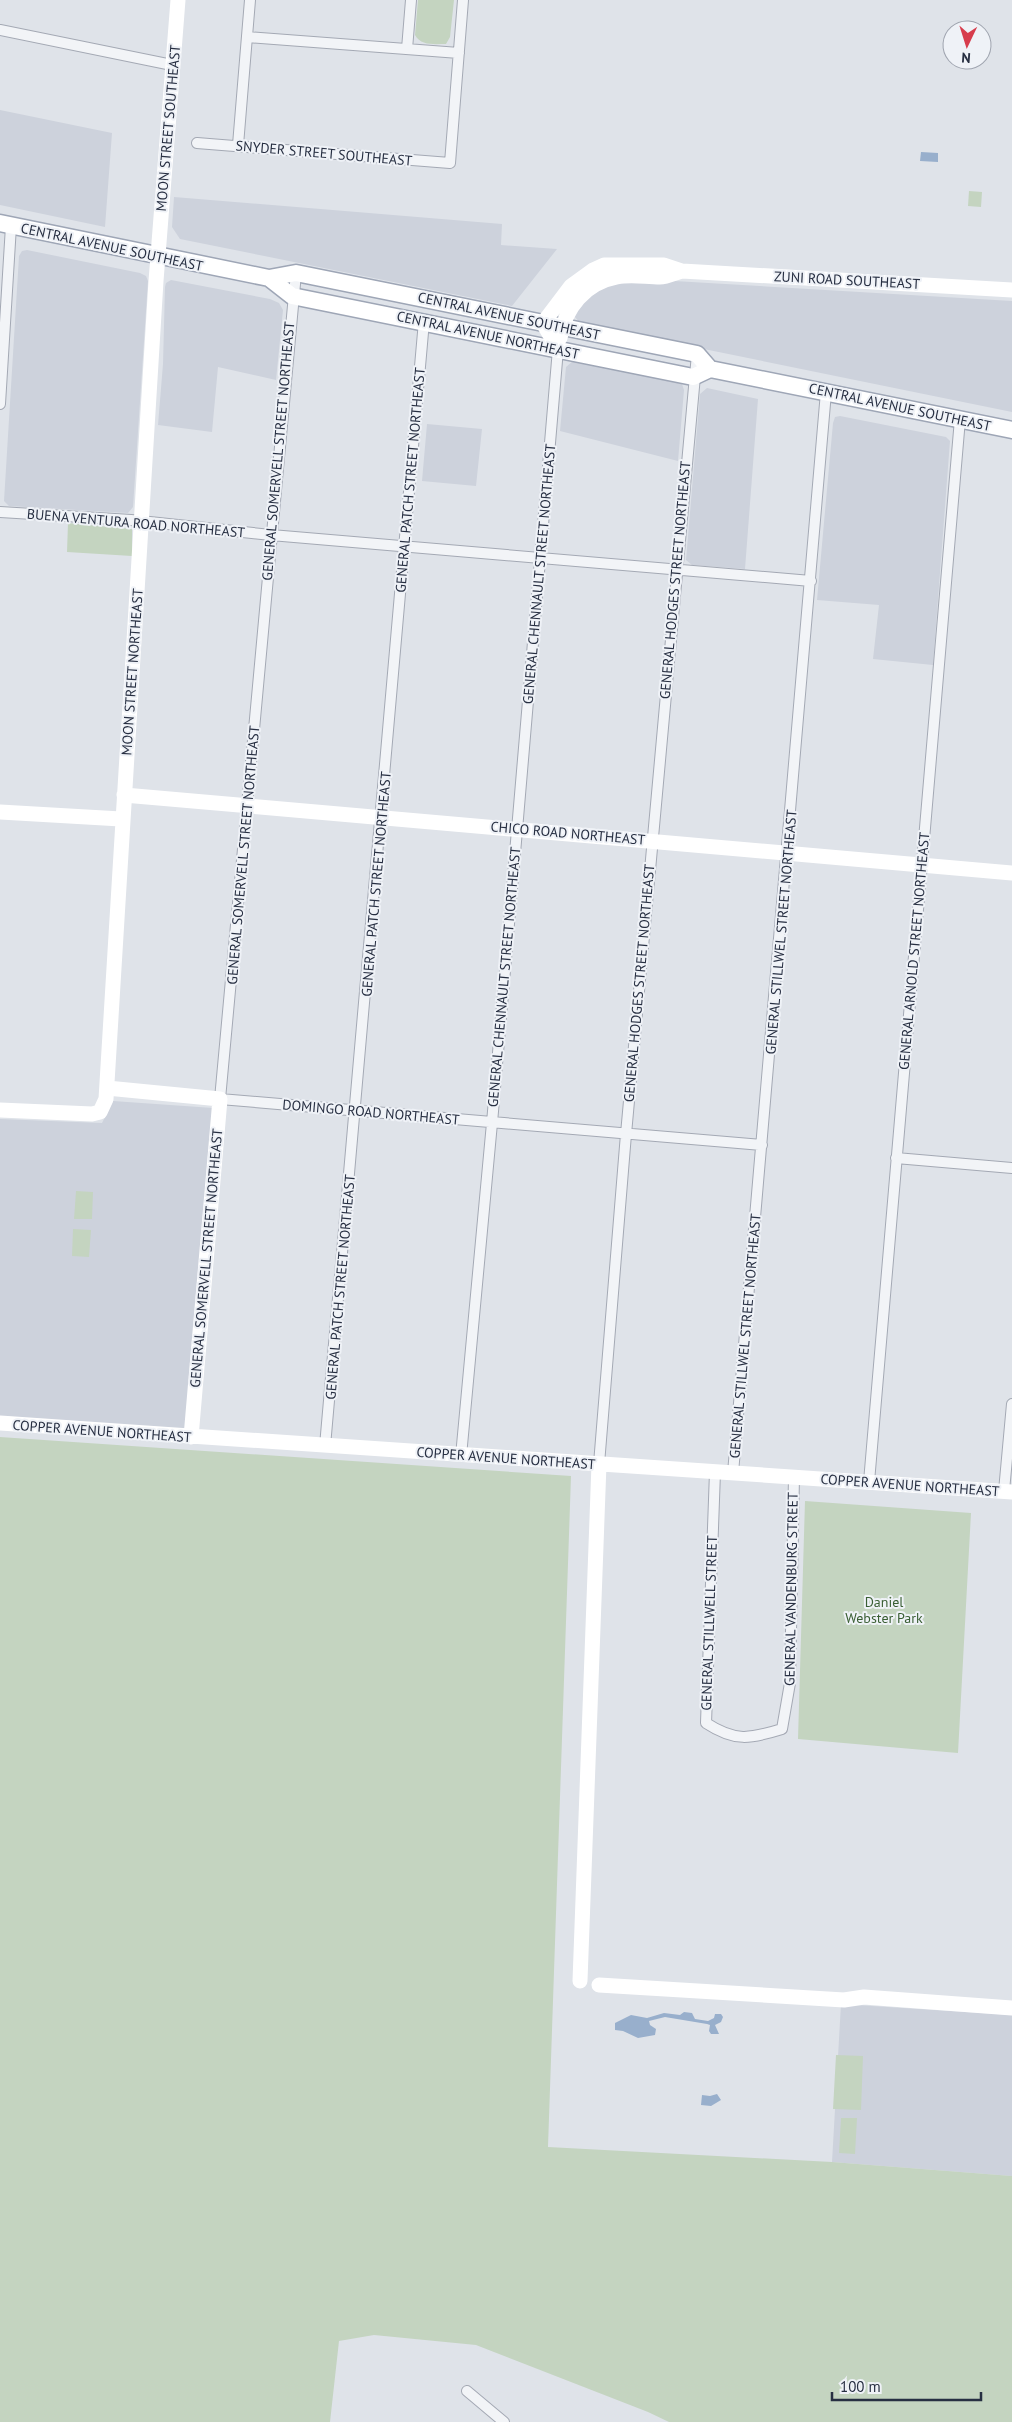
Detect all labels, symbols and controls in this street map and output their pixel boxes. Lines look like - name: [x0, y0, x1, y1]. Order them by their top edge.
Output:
- north arrow: [942, 20, 992, 70]
- street label: MOON STREET SOUTHEAST: [152, 44, 184, 212]
- text: N: [961, 49, 971, 67]
- street label: SNYDER STREET SOUTHEAST: [235, 136, 413, 170]
- street label: CENTRAL AVENUE SOUTHEAST: [19, 219, 205, 275]
- street label: ZUNI ROAD SOUTHEAST: [774, 267, 921, 293]
- street label: CENTRAL AVENUE SOUTHEAST: [416, 288, 602, 344]
- street label: CENTRAL AVENUE NORTHEAST: [395, 307, 581, 363]
- street label: GENERAL SOMERVELL STREET NORTHEAST: [258, 321, 298, 581]
- street label: GENERAL PATCH STREET NORTHEAST: [391, 366, 429, 593]
- street label: CENTRAL AVENUE SOUTHEAST: [807, 379, 993, 435]
- street label: GENERAL CHENNAULT STREET NORTHEAST: [519, 443, 559, 705]
- street label: GENERAL HODGES STREET NORTHEAST: [656, 460, 694, 700]
- street label: BUENA VENTURA ROAD NORTHEAST: [26, 504, 246, 542]
- street label: MOON STREET NORTHEAST: [117, 588, 147, 756]
- street label: GENERAL SOMERVELL STREET NORTHEAST: [223, 725, 263, 985]
- street label: GENERAL PATCH STREET NORTHEAST: [357, 770, 395, 997]
- street label: GENERAL STILLWEL STREET NORTHEAST: [761, 809, 801, 1055]
- street label: CHICO ROAD NORTHEAST: [490, 817, 646, 849]
- street label: GENERAL ARNOLD STREET NORTHEAST: [895, 831, 933, 1071]
- street label: GENERAL CHENNAULT STREET NORTHEAST: [484, 846, 524, 1108]
- street label: GENERAL HODGES STREET NORTHEAST: [620, 863, 658, 1103]
- street label: DOMINGO ROAD NORTHEAST: [282, 1095, 461, 1129]
- street label: GENERAL SOMERVELL STREET NORTHEAST: [186, 1128, 226, 1388]
- street label: GENERAL PATCH STREET NORTHEAST: [321, 1173, 359, 1400]
- street label: GENERAL STILLWEL STREET NORTHEAST: [725, 1213, 765, 1459]
- street label: COPPER AVENUE NORTHEAST: [12, 1416, 192, 1446]
- street label: COPPER AVENUE NORTHEAST: [416, 1443, 596, 1473]
- street label: COPPER AVENUE NORTHEAST: [820, 1470, 1000, 1500]
- street label: GENERAL VANDENBURG STREET: [780, 1492, 802, 1686]
- street label: GENERAL STILLWELL STREET: [697, 1535, 721, 1711]
- park label: Daniel Webster Park: [845, 1593, 923, 1627]
- scale bar: [832, 2370, 981, 2402]
- text: 100 m: [840, 2377, 881, 2396]

